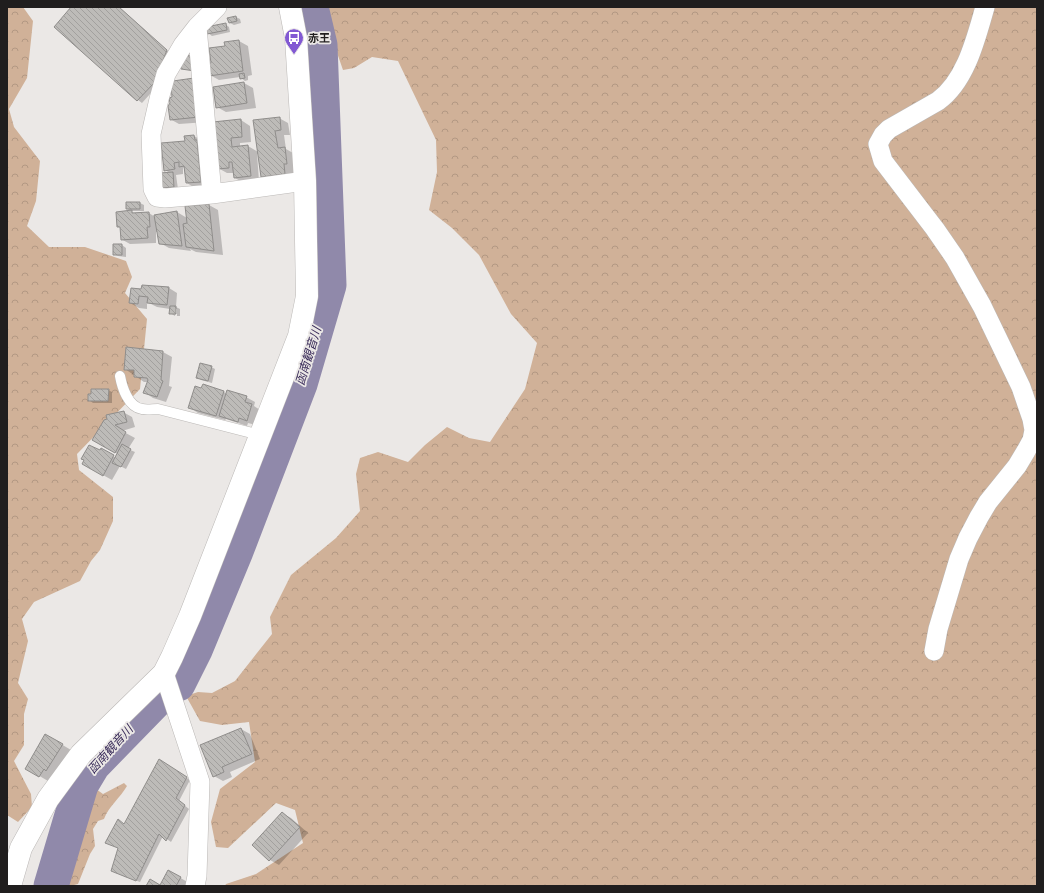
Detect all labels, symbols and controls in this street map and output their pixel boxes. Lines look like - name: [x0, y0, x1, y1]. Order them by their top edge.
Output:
- bus stop icon: 赤王: [283, 27, 305, 55]
- place label: 赤王: [308, 30, 330, 46]
- water label: 函南観音川: [290, 323, 326, 387]
- water label: 函南観音川: [83, 719, 138, 778]

